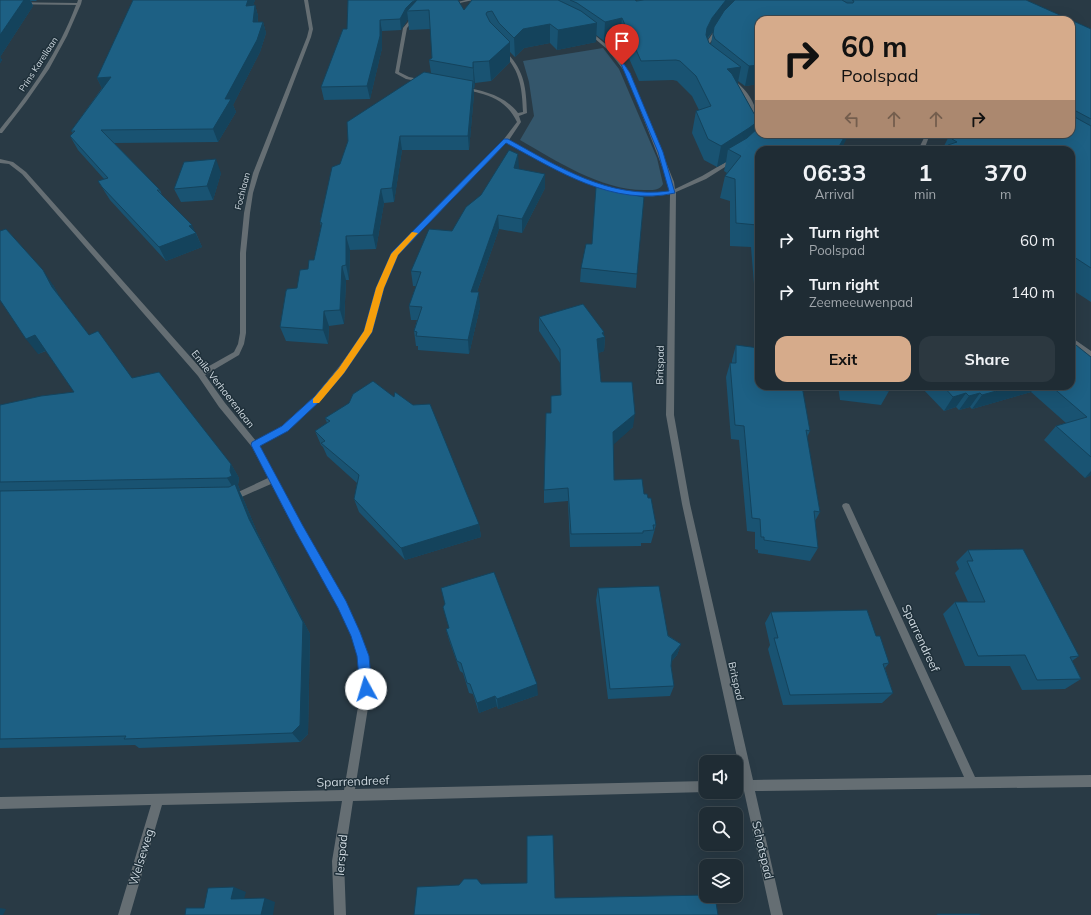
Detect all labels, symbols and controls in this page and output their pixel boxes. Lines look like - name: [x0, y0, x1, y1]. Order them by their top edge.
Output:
- pin: [605, 24, 639, 65]
- text: 60 m: [841, 29, 907, 64]
- icon: arrive: [611, 30, 633, 52]
- icon: right: [775, 32, 827, 84]
- street label: Prins Karellaan: [16, 35, 60, 93]
- text: Poolspad: [841, 64, 918, 87]
- icon: left: [841, 108, 863, 130]
- icon: ahead: [883, 108, 905, 130]
- icon: ahead: [925, 108, 947, 130]
- icon: right: [967, 108, 989, 130]
- text: 06:33: [803, 157, 866, 187]
- text: 1: [918, 157, 932, 187]
- text: 370: [984, 157, 1027, 187]
- street label: Fochlaan: [232, 171, 252, 211]
- text: Arrival: [815, 186, 854, 202]
- text: min: [914, 186, 936, 202]
- text: m: [1000, 186, 1011, 202]
- text: Turn right: [809, 223, 879, 242]
- icon: right: [775, 229, 797, 251]
- text: 60 m: [1020, 231, 1055, 250]
- text: Poolspad: [809, 242, 865, 258]
- text: Turn right: [809, 275, 879, 294]
- icon: right: [775, 281, 797, 303]
- text: 140 m: [1011, 283, 1055, 302]
- text: Zeemeeuwenpad: [809, 294, 913, 310]
- button: Exit: [775, 336, 911, 382]
- button: Share: [919, 336, 1055, 382]
- street label: Britspad: [653, 345, 667, 385]
- street label: Emile Verhaerenlaan: [189, 347, 258, 431]
- street label: Sparrendreef: [899, 602, 944, 675]
- street label: Britspad: [725, 660, 747, 702]
- position arrow: [345, 668, 387, 710]
- map controls: [699, 755, 743, 903]
- button: sound: [699, 755, 743, 799]
- street label: Sparrendreef: [316, 772, 391, 790]
- button: search: [699, 807, 743, 851]
- street label: Schotspad: [749, 820, 777, 880]
- street label: Welseweg: [125, 827, 157, 887]
- street label: Ierspad: [332, 834, 350, 876]
- button: layers: [699, 859, 743, 903]

